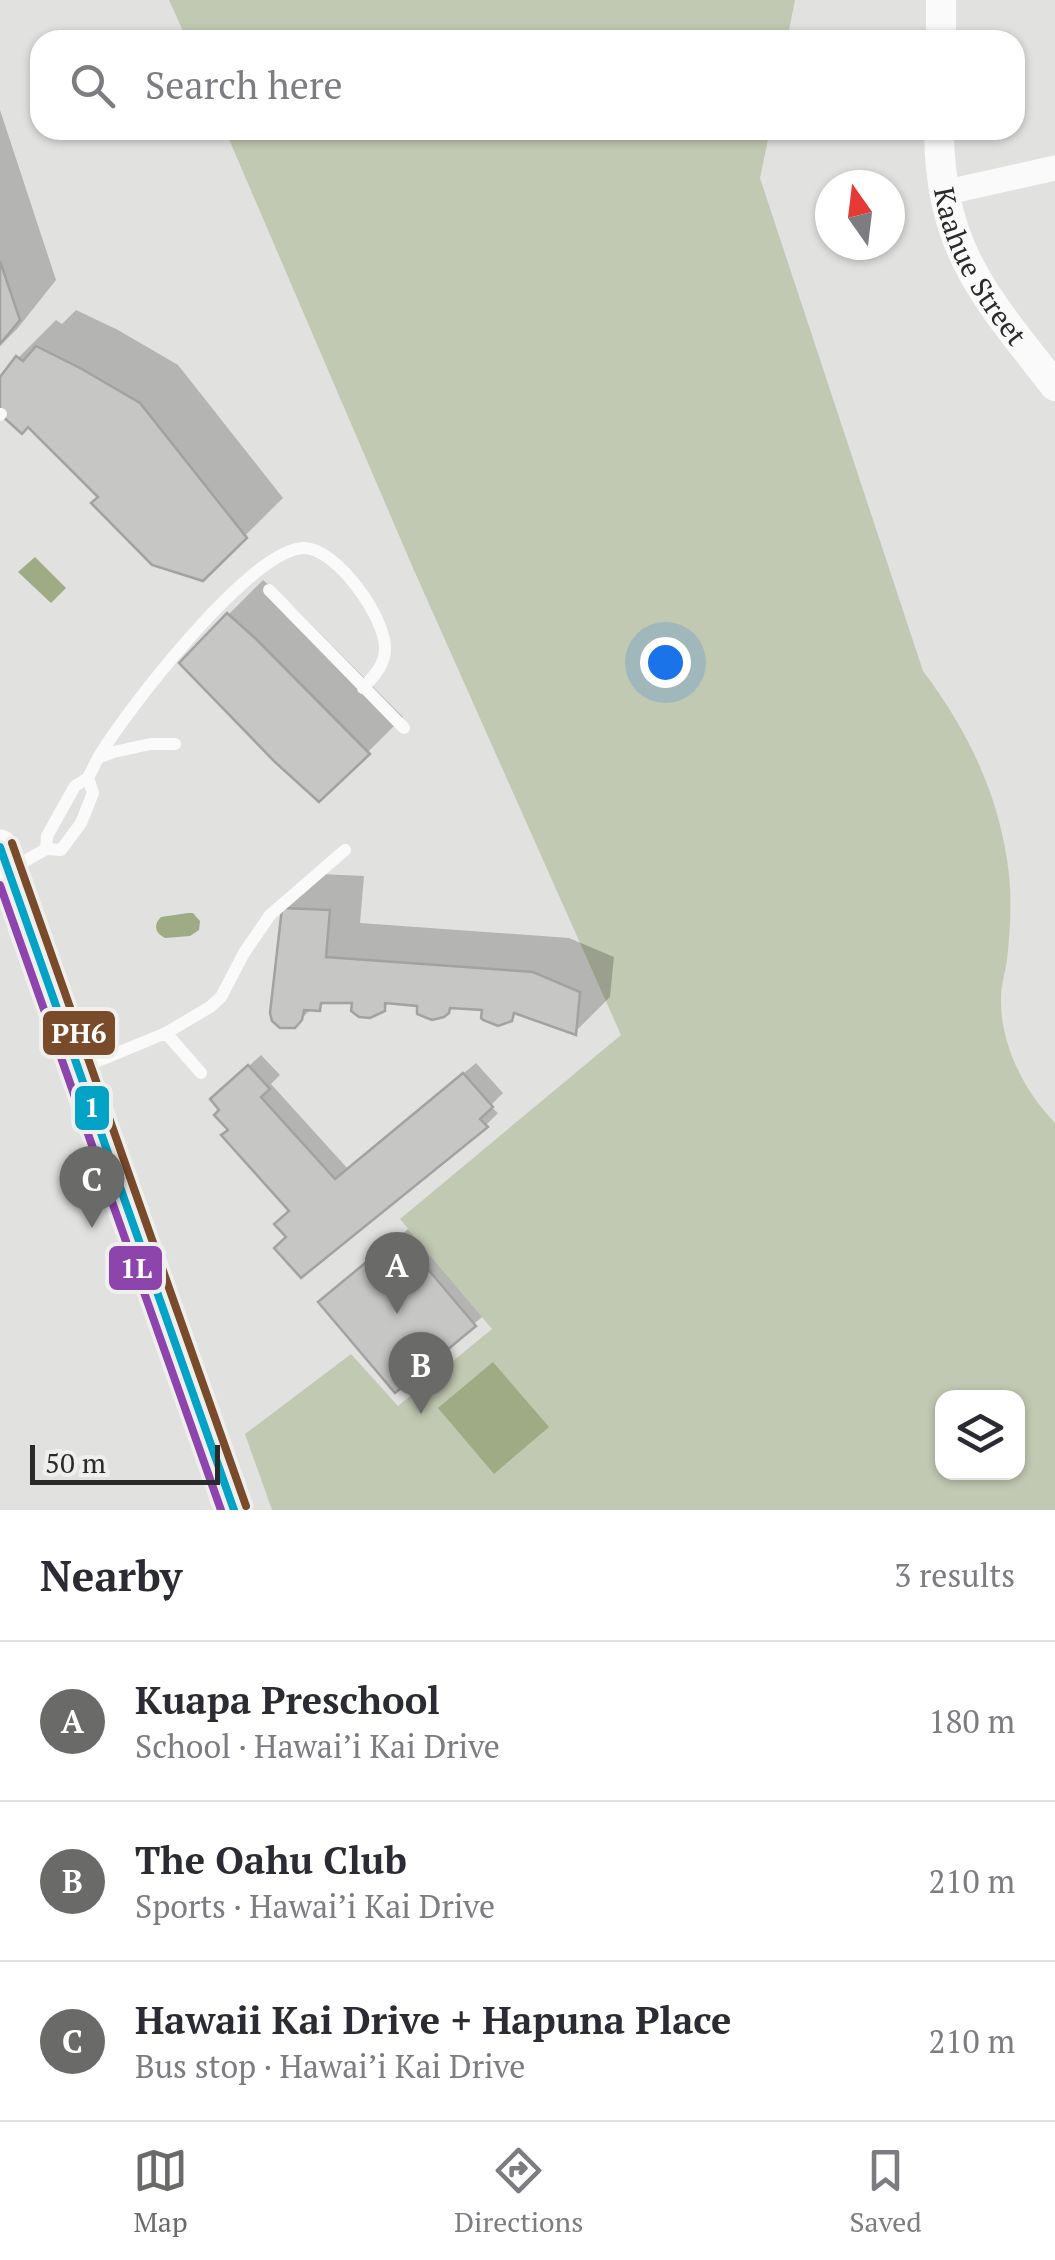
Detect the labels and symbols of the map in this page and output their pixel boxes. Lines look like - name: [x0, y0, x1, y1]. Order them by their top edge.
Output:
- north arrow: [815, 170, 905, 260]
- street label: Kaahue Street: [926, 184, 1036, 353]
- your location: [640, 637, 691, 688]
- line badge: PH6: [41, 1009, 117, 1057]
- text: PH6: [51, 1014, 107, 1051]
- line badge: 1: [73, 1084, 111, 1132]
- text: 1: [84, 1088, 100, 1125]
- pin: C: [59, 1146, 124, 1228]
- pin: A: [364, 1232, 430, 1314]
- line badge: 1L: [107, 1244, 164, 1292]
- text: 1L: [120, 1249, 152, 1286]
- pin: B: [388, 1332, 454, 1414]
- scale bar: [30, 1440, 220, 1484]

